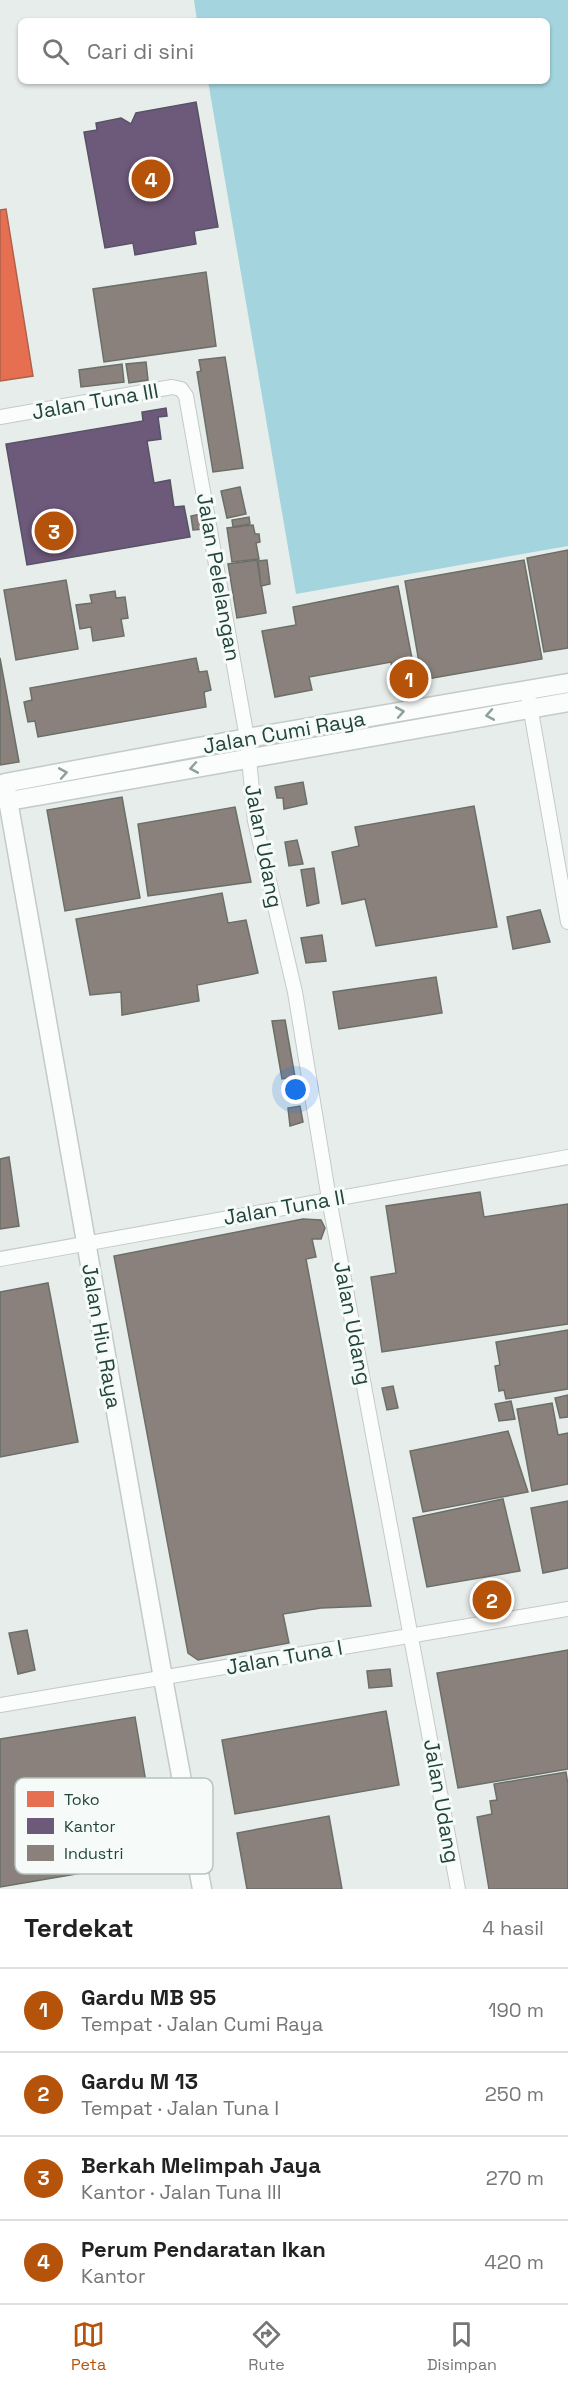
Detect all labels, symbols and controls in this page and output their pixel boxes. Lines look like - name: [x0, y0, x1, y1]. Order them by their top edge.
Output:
- search box: [18, 18, 550, 84]
- icon: search: [39, 35, 72, 68]
- text: Cari di sini: [87, 37, 194, 65]
- pin: 4: [132, 156, 170, 201]
- street label: Jalan Tuna III: [29, 377, 161, 425]
- street label: Jalan Pelelangan: [191, 491, 247, 663]
- pin: 3: [34, 508, 74, 554]
- pin: 1: [390, 656, 428, 702]
- street label: Jalan Cumi Raya: [201, 704, 367, 760]
- one-way arrow: [394, 706, 404, 719]
- one-way arrow: [485, 708, 495, 721]
- one-way arrow: [190, 761, 200, 774]
- one-way arrow: [58, 767, 68, 780]
- street label: Jalan Udang: [239, 782, 289, 910]
- your location: [281, 1075, 310, 1104]
- street label: Jalan Tuna II: [221, 1183, 347, 1231]
- street label: Jalan Udang: [328, 1259, 378, 1387]
- street label: Jalan Hiu Raya: [76, 1261, 128, 1411]
- pin: 2: [472, 1578, 512, 1622]
- street label: Jalan Tuna I: [224, 1633, 344, 1681]
- street label: Jalan Udang: [418, 1737, 466, 1865]
- legend: [15, 1778, 213, 1874]
- text: Toko: [64, 1789, 100, 1810]
- text: Kantor: [64, 1816, 116, 1837]
- text: Industri: [64, 1843, 123, 1864]
- text: Terdekat: [24, 1911, 134, 1945]
- text: 4 hasil: [482, 1915, 544, 1941]
- text: Gardu MB 95: [81, 1983, 216, 2011]
- text: 1: [39, 1997, 48, 2023]
- text: 190 m: [488, 1997, 544, 2023]
- text: Tempat · Jalan Cumi Raya: [81, 2011, 323, 2037]
- text: Gardu M 13: [81, 2067, 198, 2095]
- text: 2: [38, 2081, 49, 2107]
- text: 250 m: [485, 2081, 544, 2107]
- text: Tempat · Jalan Tuna I: [81, 2095, 279, 2121]
- text: Berkah Melimpah Jaya: [81, 2151, 321, 2179]
- text: 3: [37, 2165, 50, 2191]
- text: 270 m: [486, 2165, 544, 2191]
- text: Kantor · Jalan Tuna III: [81, 2179, 282, 2205]
- text: Perum Pendaratan Ikan: [81, 2235, 326, 2263]
- text: 4: [37, 2249, 50, 2275]
- text: 420 m: [484, 2249, 544, 2275]
- text: Kantor: [81, 2263, 145, 2289]
- tab: Peta: [71, 2318, 106, 2375]
- tab: Rute: [248, 2318, 285, 2375]
- tab: Disimpan: [427, 2318, 497, 2375]

